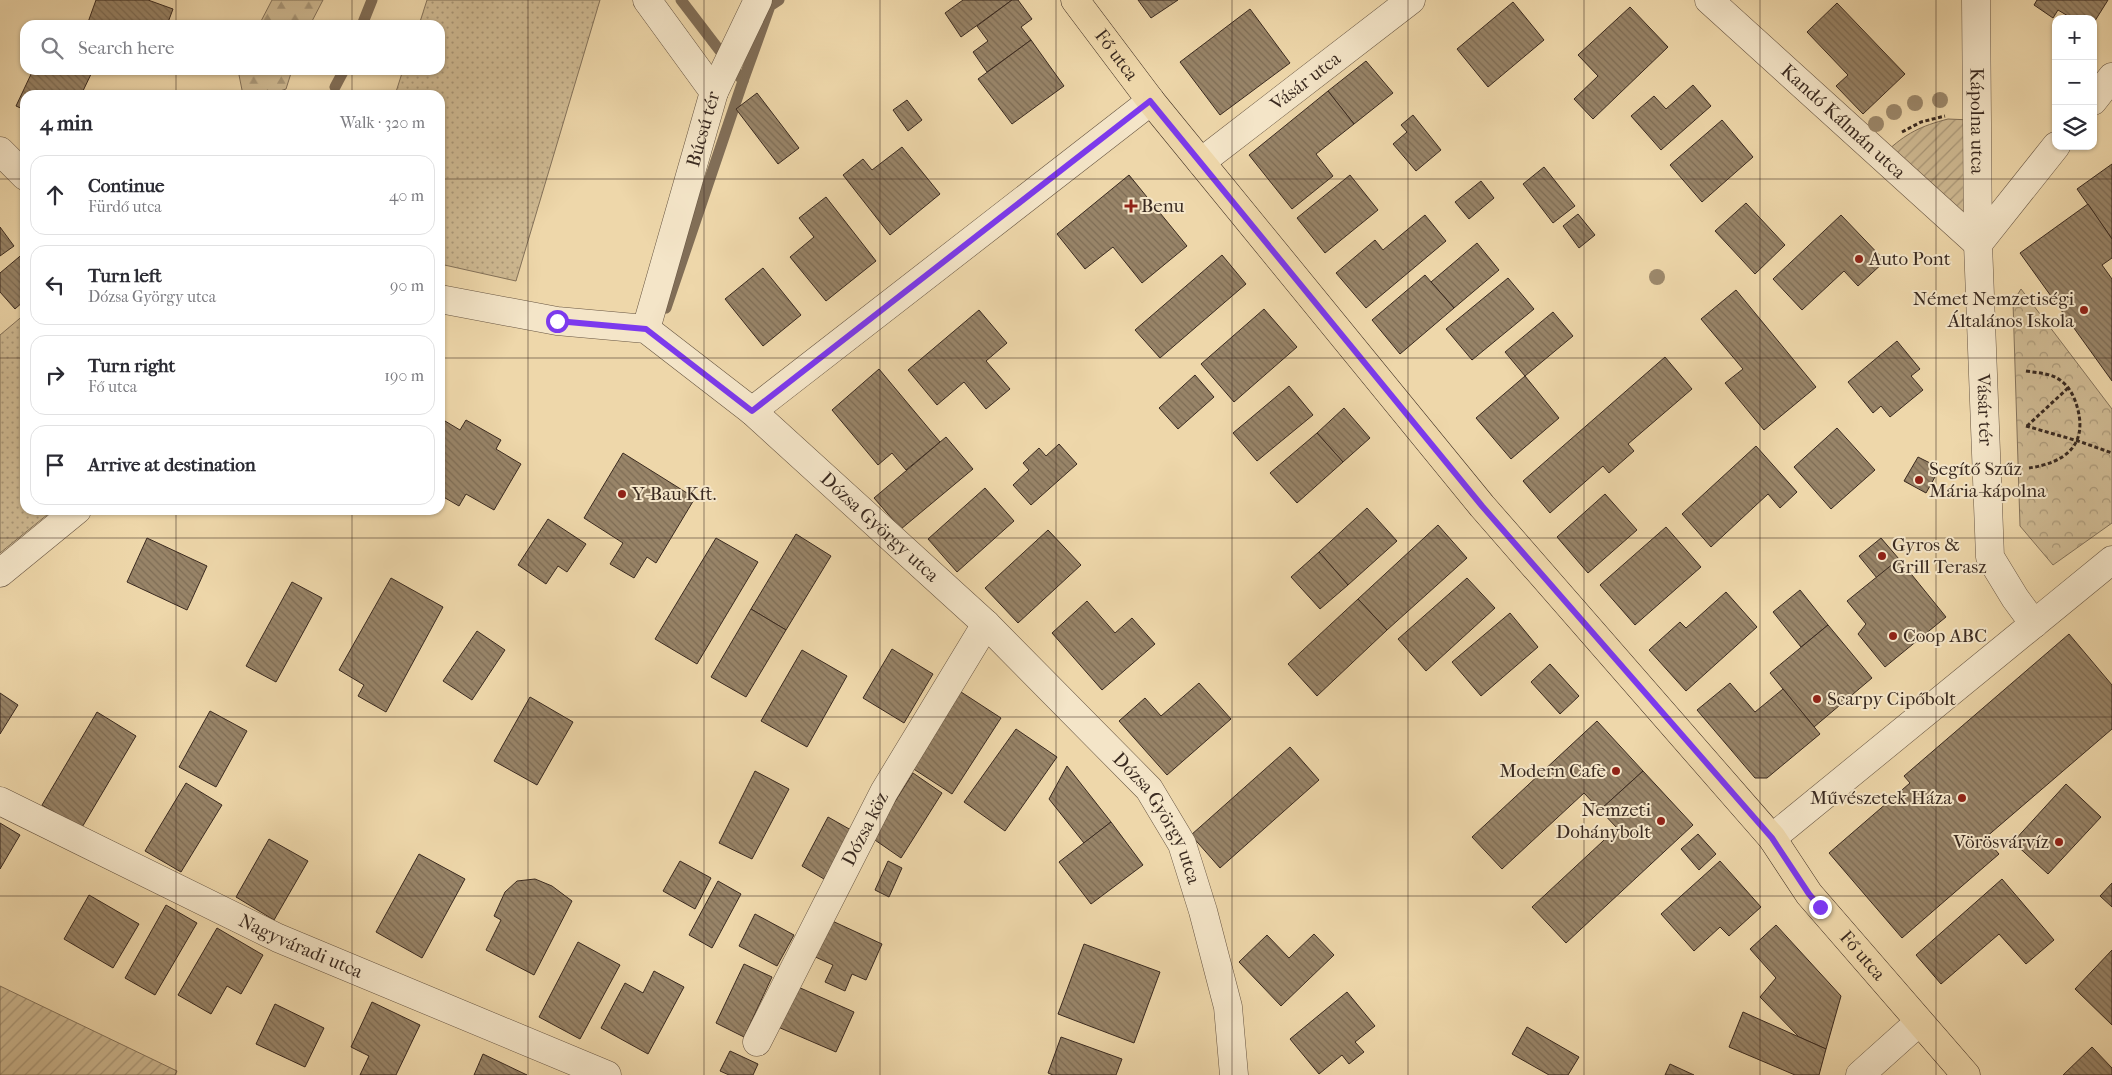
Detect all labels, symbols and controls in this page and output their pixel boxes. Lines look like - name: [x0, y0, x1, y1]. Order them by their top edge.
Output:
- map controls: [2052, 15, 2097, 150]
- button: +: [2052, 15, 2097, 60]
- search box: [20, 20, 445, 75]
- street label: Fő utca: [1090, 25, 1143, 85]
- icon: search: [38, 34, 66, 62]
- text: Search here: [78, 37, 174, 59]
- street label: Vásár utca: [1265, 47, 1345, 116]
- street label: Kandó Kálmán utca: [1776, 60, 1910, 184]
- button: −: [2052, 60, 2097, 105]
- street label: Kápolna utca: [1966, 68, 1988, 175]
- street label: Búcsú tér: [682, 88, 725, 169]
- button: layers: [2052, 105, 2097, 150]
- text: 4 min: [40, 111, 93, 135]
- text: Walk · 320 m: [340, 113, 425, 132]
- text: Continue: [88, 175, 164, 197]
- icon: ahead: [41, 181, 69, 209]
- text: 40 m: [389, 186, 424, 205]
- place label: Benu: [1141, 195, 1185, 217]
- text: Fürdő utca: [88, 197, 162, 216]
- marker: Benu: [1125, 200, 1137, 212]
- place label: Auto Pont: [1868, 248, 1951, 270]
- marker: Auto Pont: [1853, 253, 1865, 265]
- text: Turn left: [88, 265, 162, 287]
- icon: left: [41, 271, 69, 299]
- text: 90 m: [390, 276, 424, 295]
- text: Dózsa György utca: [88, 287, 216, 306]
- place label: Német Nemzetiségi Általános Iskola: [1913, 288, 2074, 332]
- marker: Német Nemzetiségi Általános Iskola: [2078, 304, 2090, 316]
- route start: [546, 310, 569, 333]
- text: Turn right: [88, 355, 175, 377]
- icon: right: [41, 361, 69, 389]
- text: 190 m: [384, 366, 424, 385]
- street label: Vásár tér: [1972, 372, 1997, 447]
- text: Fő utca: [88, 377, 137, 396]
- icon: arrive: [41, 451, 69, 479]
- text: Arrive at destination: [88, 454, 256, 476]
- place label: Segítő Szűz Mária-kápolna: [1929, 458, 2046, 502]
- street label: Dózsa György utca: [816, 468, 943, 587]
- marker: Segítő Szűz Mária-kápolna: [1913, 474, 1925, 486]
- place label: Y-Bau Kft.: [631, 483, 716, 505]
- marker: Y-Bau Kft.: [616, 488, 628, 500]
- place label: Gyros & Grill Terasz: [1892, 534, 1987, 578]
- marker: Gyros & Grill Terasz: [1876, 550, 1888, 562]
- place label: Coop ABC: [1903, 625, 1987, 647]
- marker: Coop ABC: [1887, 630, 1899, 642]
- place label: Scarpy Cipőbolt: [1827, 688, 1956, 710]
- marker: Scarpy Cipőbolt: [1811, 693, 1823, 705]
- street label: Dózsa György utca: [1108, 748, 1205, 887]
- place label: Modern Cafe: [1499, 760, 1606, 782]
- marker: Modern Cafe: [1610, 765, 1622, 777]
- place label: Művészetek Háza: [1810, 787, 1952, 809]
- street label: Dózsa köz: [837, 788, 893, 870]
- marker: Művészetek Háza: [1956, 792, 1968, 804]
- place label: Nemzeti Dohánybolt: [1556, 799, 1651, 843]
- marker: Nemzeti Dohánybolt: [1655, 815, 1667, 827]
- place label: Vörösvárvíz: [1952, 831, 2049, 853]
- marker: Vörösvárvíz: [2053, 836, 2065, 848]
- route end: [1809, 896, 1832, 919]
- street label: Nagyváradi utca: [235, 909, 366, 983]
- street label: Fő utca: [1835, 926, 1890, 985]

